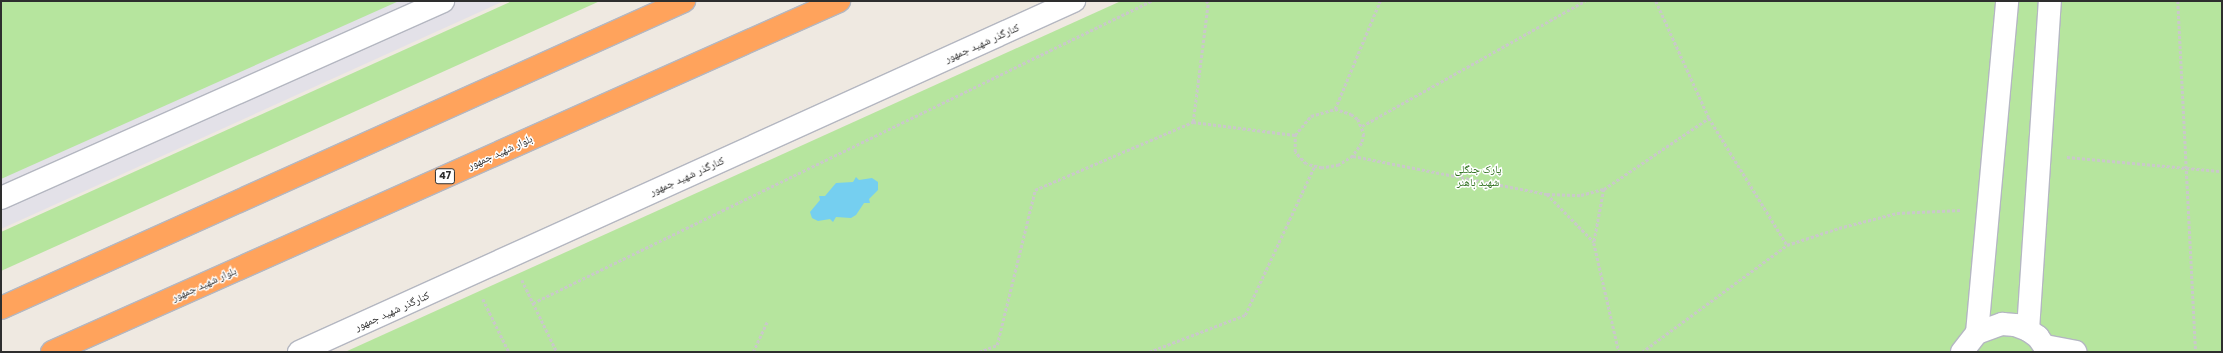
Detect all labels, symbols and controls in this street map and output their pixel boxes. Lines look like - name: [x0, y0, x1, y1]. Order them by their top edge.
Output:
- street label: کنارگذر شهید جمهور: [943, 21, 1021, 65]
- street label: بلوار شهید جمهور: [466, 132, 534, 172]
- street label: کنارگذر شهید جمهور: [648, 154, 726, 198]
- park label: پارک جنگلی شهید باهنر: [1454, 163, 1502, 189]
- road number: 47: [434, 168, 456, 184]
- street label: بلوار شهید جمهور: [170, 264, 238, 304]
- street label: کنارگذر شهید جمهور: [353, 289, 431, 333]

